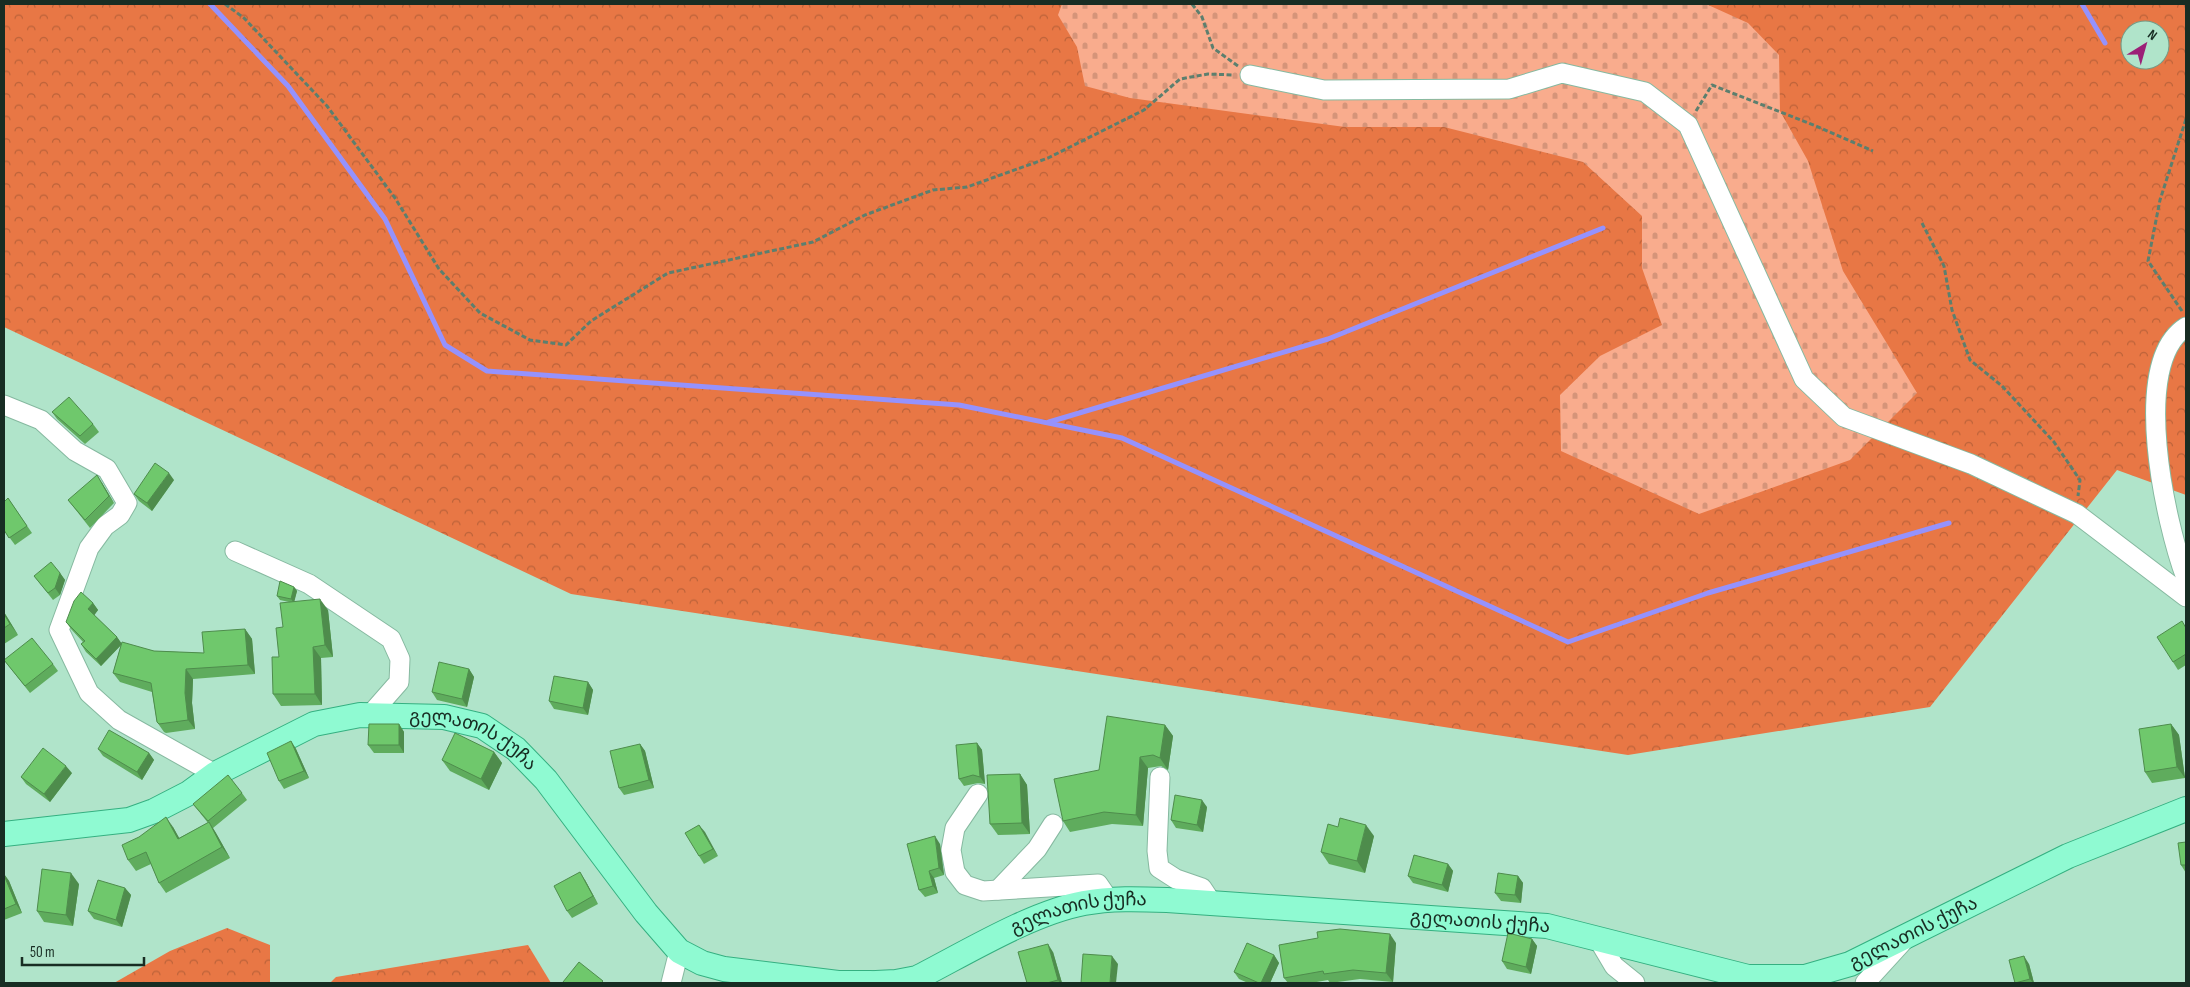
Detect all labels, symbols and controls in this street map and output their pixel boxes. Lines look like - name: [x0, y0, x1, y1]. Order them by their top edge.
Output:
- north arrow: [2120, 20, 2170, 70]
- text: N: [2144, 26, 2161, 44]
- street label: გელათის ქუჩა: [409, 705, 542, 775]
- street label: გელათის ქუჩა: [1007, 888, 1147, 939]
- street label: გელათის ქუჩა: [1845, 891, 1981, 974]
- street label: გელათის ქუჩა: [1409, 905, 1551, 938]
- scale bar: [22, 934, 145, 966]
- text: 50 m: [30, 943, 55, 962]

